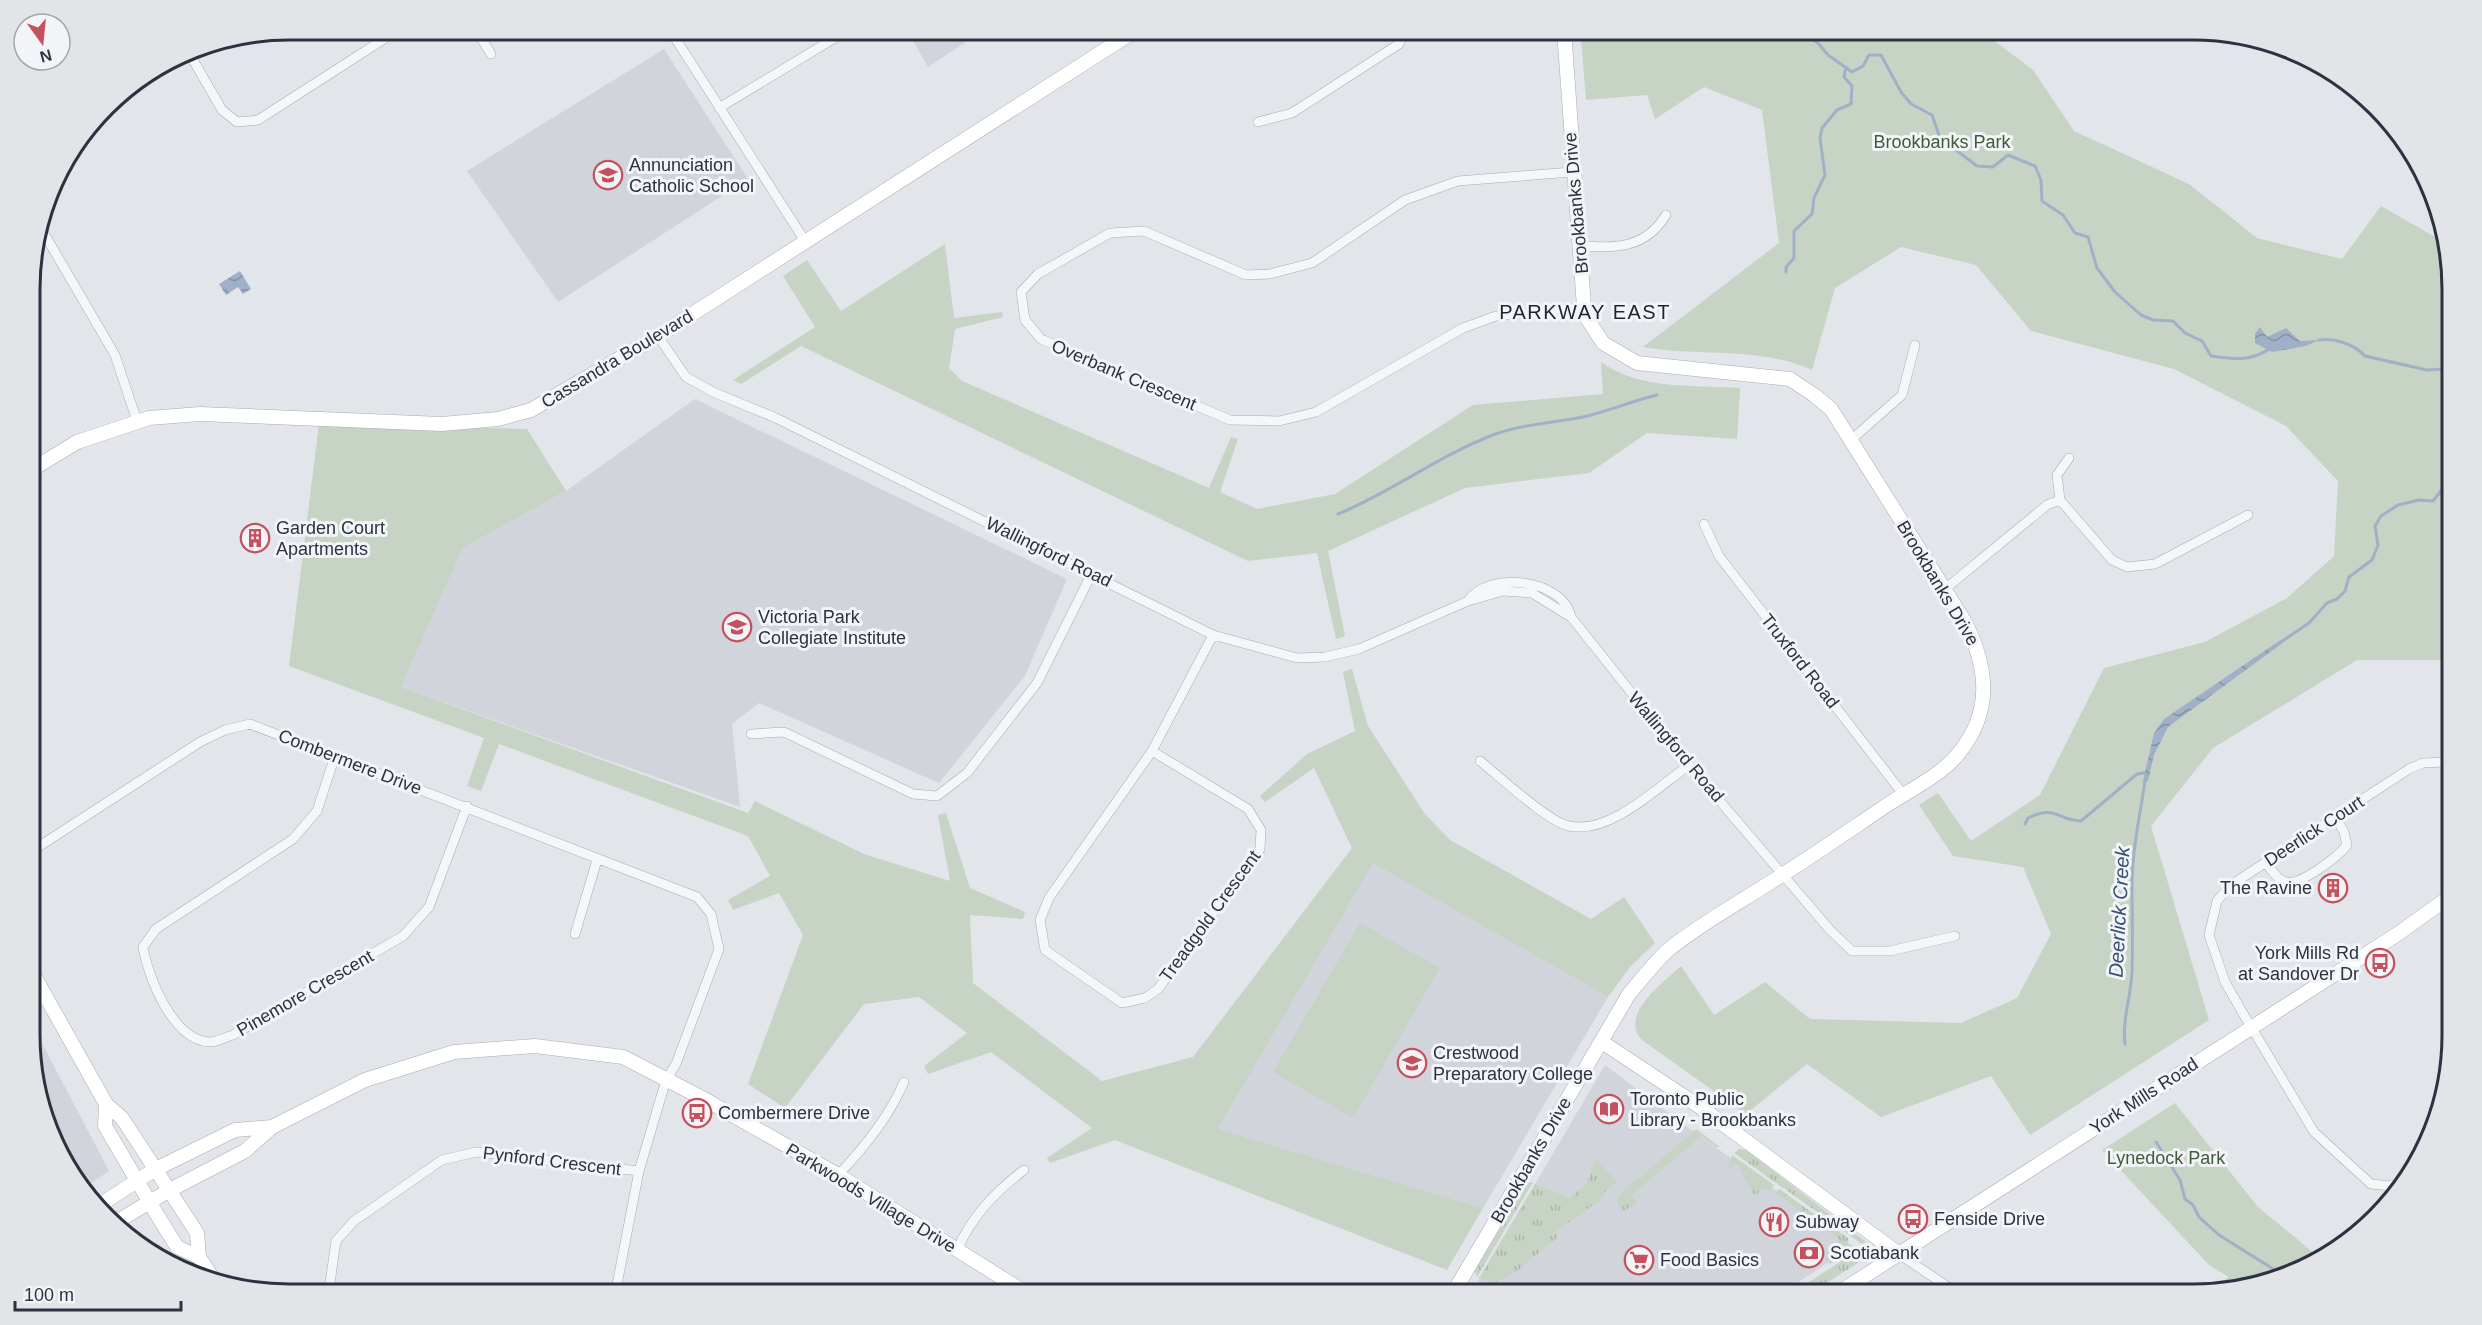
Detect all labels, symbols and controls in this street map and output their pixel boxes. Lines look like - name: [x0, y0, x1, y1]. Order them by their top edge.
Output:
- north arrow: [12, 12, 72, 72]
- text: N: [38, 46, 54, 66]
- street label: Brookbanks Drive: [1560, 131, 1592, 275]
- park label: Brookbanks Park: [1873, 132, 2012, 152]
- place label: Annunciation Catholic School: [629, 155, 754, 196]
- school or university icon: Annunciation Catholic School: [592, 159, 624, 191]
- district label: PARKWAY EAST: [1499, 301, 1671, 323]
- street label: Cassandra Boulevard: [538, 306, 696, 412]
- street label: Overbank Crescent: [1049, 335, 1199, 415]
- street label: Wallingford Road: [983, 513, 1115, 591]
- street label: Brookbanks Drive: [1893, 517, 1983, 649]
- place label: Garden Court Apartments: [276, 518, 385, 559]
- building icon: Garden Court Apartments: [239, 522, 271, 554]
- place label: Victoria Park Collegiate Institute: [758, 607, 906, 648]
- street label: Truxford Road: [1757, 610, 1843, 712]
- school or university icon: Victoria Park Collegiate Institute: [721, 611, 753, 643]
- street label: Wallingford Road: [1624, 688, 1728, 806]
- street label: Combermere Drive: [275, 725, 425, 799]
- street label: Deerlick Court: [2261, 792, 2367, 870]
- water label: Deerlick Creek: [2105, 845, 2133, 978]
- street label: Treadgold Crescent: [1156, 846, 1264, 986]
- building icon: The Ravine: [2317, 872, 2349, 904]
- place label: The Ravine: [2220, 878, 2312, 898]
- place label: York Mills Rd at Sandover Dr: [2238, 943, 2359, 984]
- street label: Pinemore Crescent: [233, 946, 377, 1040]
- bus stop icon: York Mills Rd at Sandover Dr: [2364, 947, 2396, 979]
- place label: Crestwood Preparatory College: [1433, 1043, 1593, 1084]
- school or university icon: Crestwood Preparatory College: [1396, 1047, 1428, 1079]
- street label: York Mills Road: [2086, 1054, 2202, 1138]
- place label: Toronto Public Library - Brookbanks: [1630, 1089, 1796, 1130]
- street label: Brookbanks Drive: [1487, 1093, 1575, 1227]
- library icon: Toronto Public Library - Brookbanks: [1593, 1093, 1625, 1125]
- bus stop icon: Combermere Drive: [681, 1097, 713, 1129]
- place label: Combermere Drive: [718, 1103, 870, 1123]
- street label: Parkwoods Village Drive: [782, 1139, 960, 1257]
- street label: Pynford Crescent: [482, 1143, 622, 1179]
- park label: Lynedock Park: [2107, 1148, 2226, 1168]
- bus stop icon: Fenside Drive: [1897, 1203, 1929, 1235]
- restaurant icon: Subway: [1758, 1206, 1790, 1238]
- place label: Fenside Drive: [1934, 1209, 2045, 1229]
- place label: Subway: [1795, 1212, 1859, 1232]
- bank icon: Scotiabank: [1793, 1237, 1825, 1269]
- place label: Scotiabank: [1830, 1243, 1920, 1263]
- supermarket icon: Food Basics: [1623, 1244, 1655, 1276]
- place label: Food Basics: [1660, 1250, 1759, 1270]
- scale bar: [15, 1274, 182, 1312]
- text: 100 m: [24, 1285, 74, 1305]

